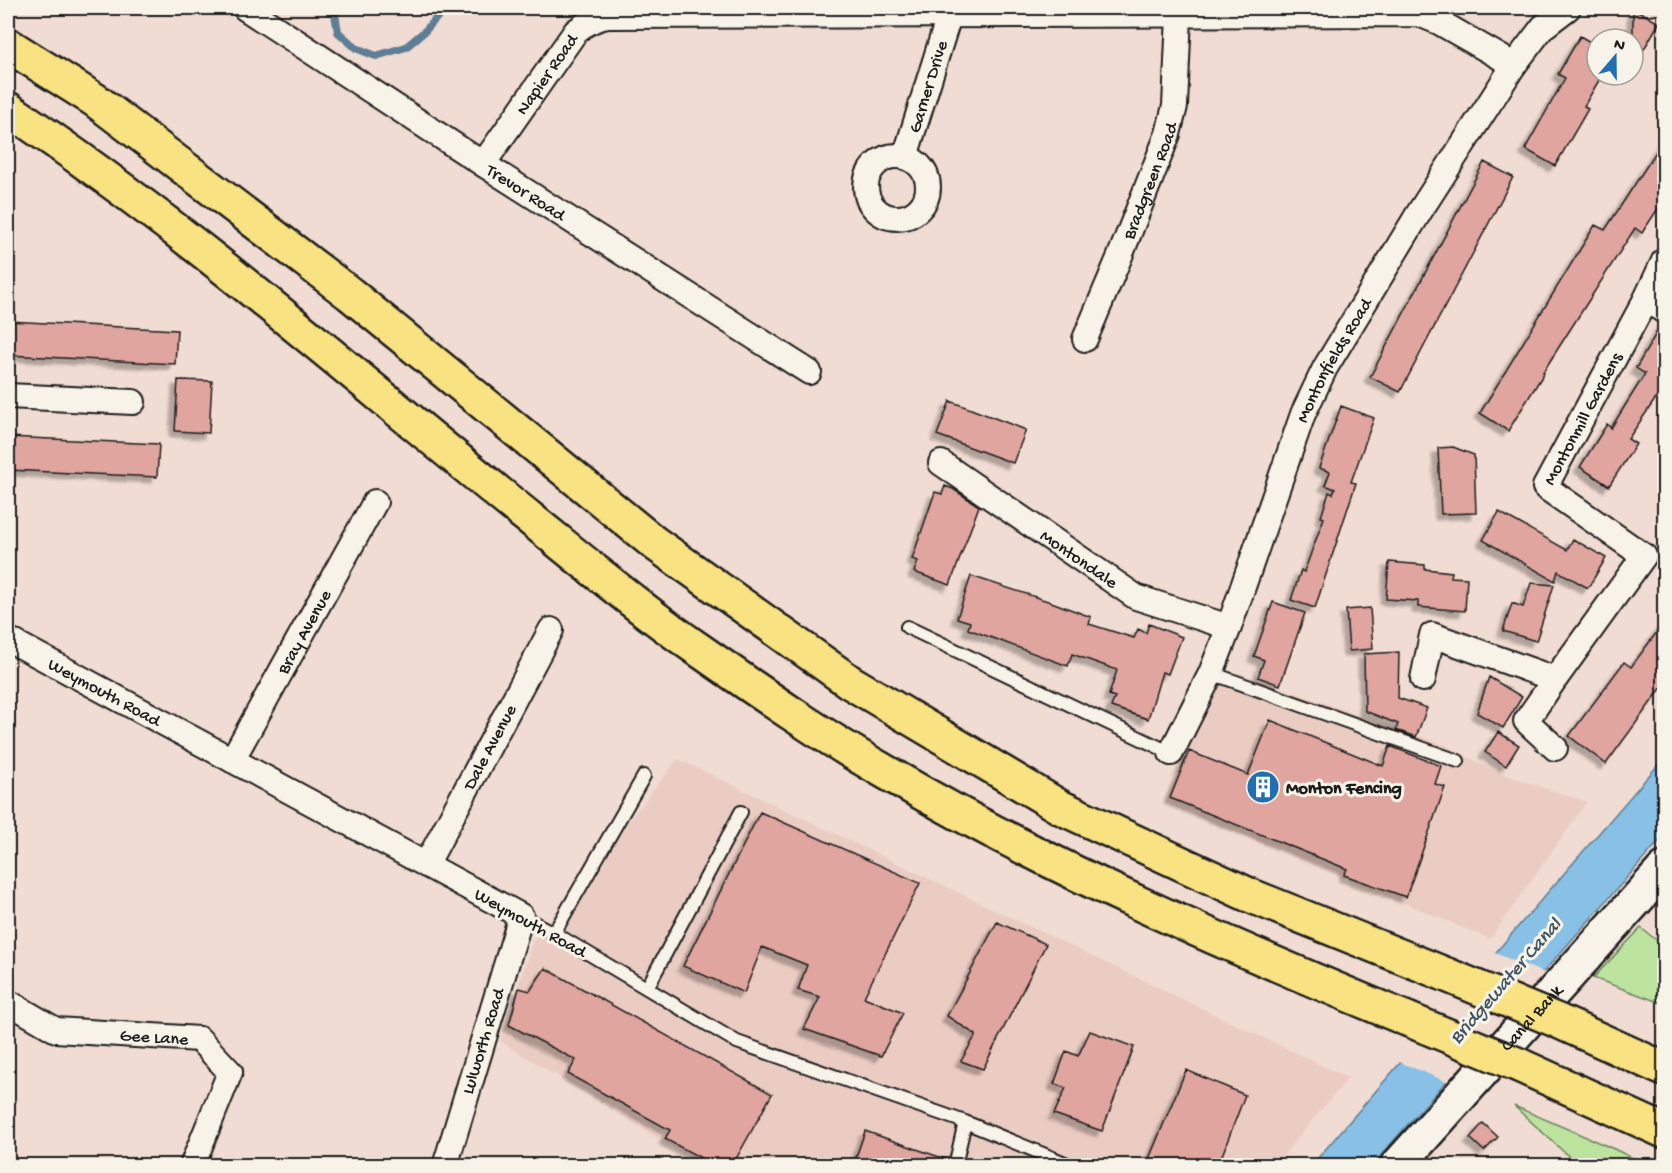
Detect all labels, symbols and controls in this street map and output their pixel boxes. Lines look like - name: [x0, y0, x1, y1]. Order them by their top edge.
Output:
- north arrow: [1585, 27, 1645, 87]
- street label: Napier Road: [513, 30, 584, 120]
- text: N: [1611, 35, 1628, 57]
- street label: Garner Drive: [905, 38, 954, 136]
- street label: Bradgreen Road: [1119, 119, 1184, 244]
- street label: Trevor Road: [481, 160, 570, 228]
- street label: Montonfields Road: [1293, 294, 1378, 426]
- street label: Montonmill Gardens: [1540, 348, 1629, 489]
- street label: Montondale: [1035, 526, 1121, 595]
- street label: Bray Avenue: [273, 586, 337, 679]
- street label: Weymouth Road: [44, 655, 165, 733]
- street label: Dale Avenue: [459, 701, 523, 795]
- building icon: Monton Fencing: [1245, 769, 1281, 805]
- place label: Monton Fencing: [1286, 779, 1402, 800]
- street label: Weymouth Road: [470, 885, 591, 964]
- water label: Bridgewater Canal: [1446, 914, 1568, 1050]
- street label: Canal Bank: [1497, 980, 1569, 1057]
- street label: Lulworth Road: [458, 985, 511, 1097]
- street label: Gee Lane: [119, 1026, 190, 1051]

